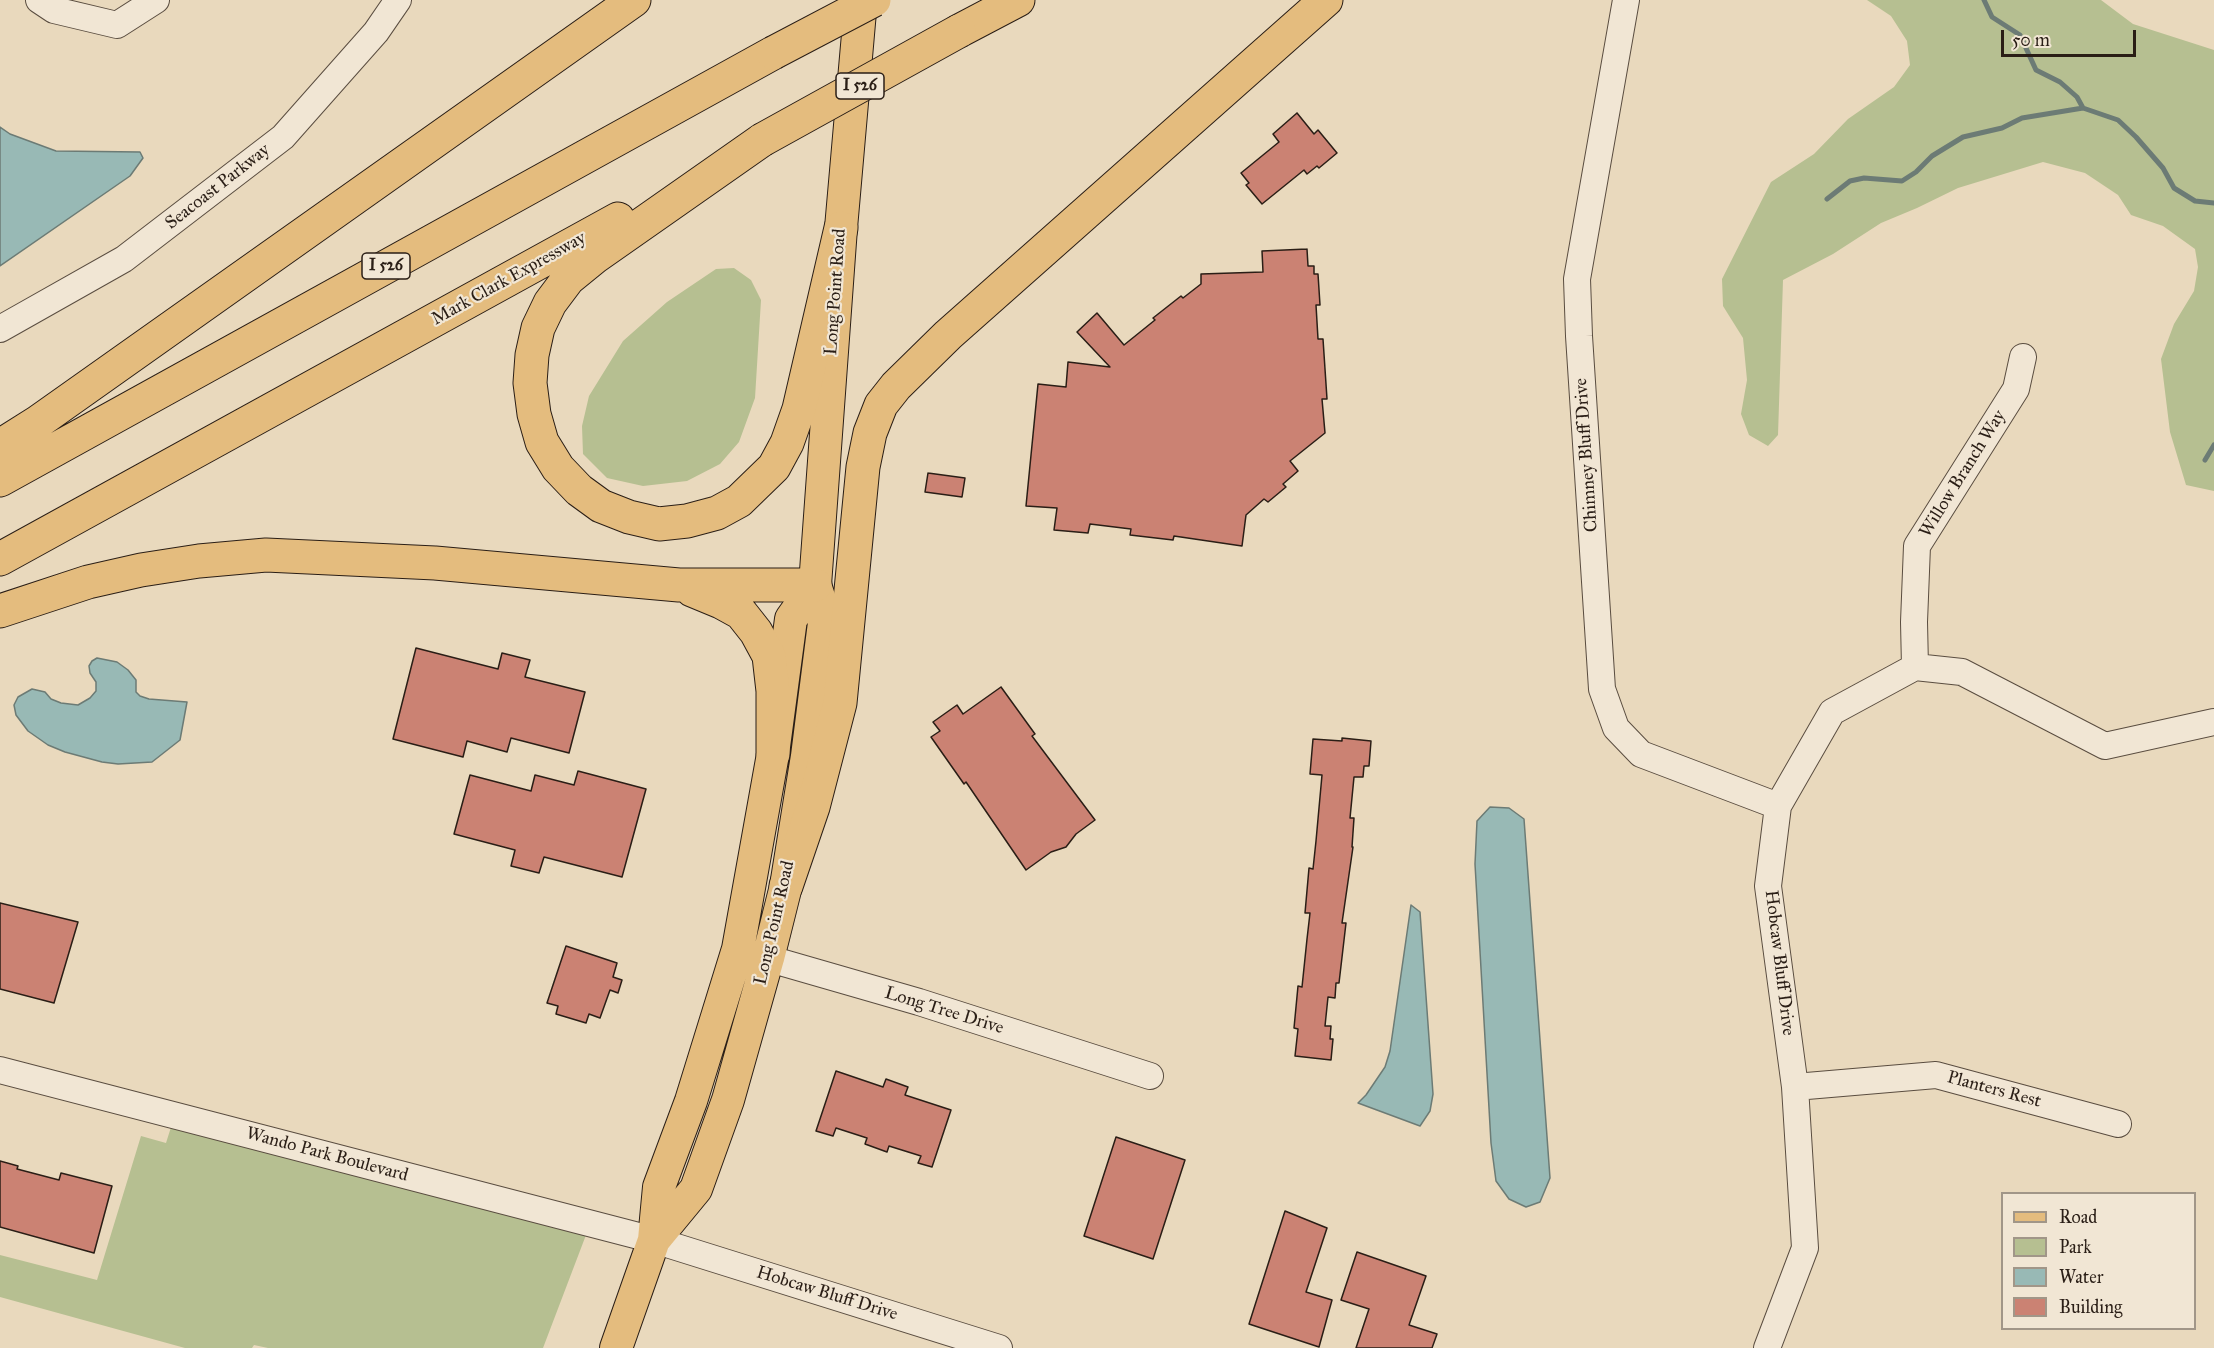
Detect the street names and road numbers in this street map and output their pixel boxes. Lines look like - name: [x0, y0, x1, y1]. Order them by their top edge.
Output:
- road number: I 526: [836, 73, 884, 99]
- street label: Seacoast Parkway: [161, 139, 275, 235]
- street label: Mark Clark Expressway: [428, 228, 590, 330]
- street label: Long Point Road: [821, 228, 851, 356]
- road number: I 526: [362, 253, 410, 279]
- street label: Chimney Bluff Drive: [1571, 377, 1603, 533]
- street label: Willow Branch Way: [1915, 406, 2011, 542]
- street label: Long Point Road: [750, 859, 800, 987]
- street label: Hobcaw Bluff Drive: [1759, 889, 1799, 1037]
- street label: Long Tree Drive: [882, 983, 1006, 1039]
- street label: Planters Rest: [1945, 1067, 2043, 1113]
- street label: Wando Park Boulevard: [244, 1123, 410, 1187]
- street label: Hobcaw Bluff Drive: [754, 1262, 900, 1326]

